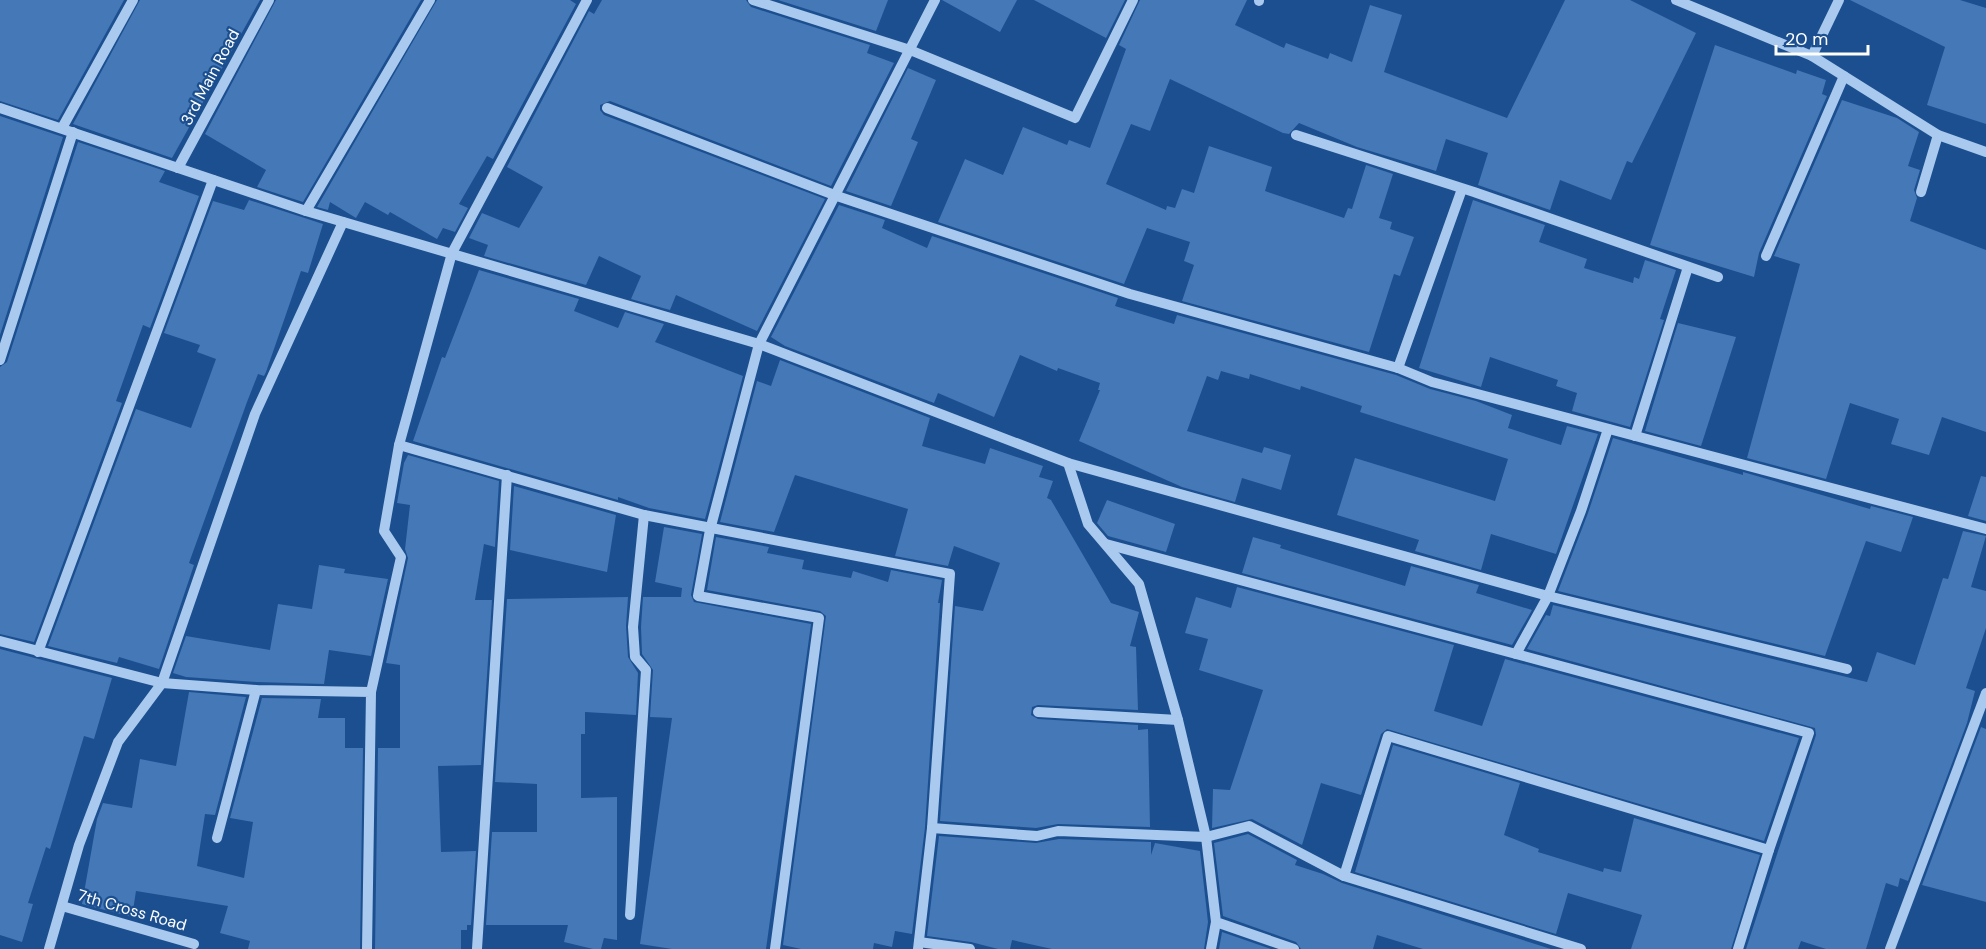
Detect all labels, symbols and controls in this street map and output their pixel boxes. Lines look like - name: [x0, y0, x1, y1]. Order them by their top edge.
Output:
- scale bar: [1776, 18, 1868, 56]
- street label: 3rd Main Road: [176, 25, 244, 129]
- text: 20 m: [1785, 27, 1828, 51]
- street label: 7th Cross Road: [75, 884, 189, 936]

